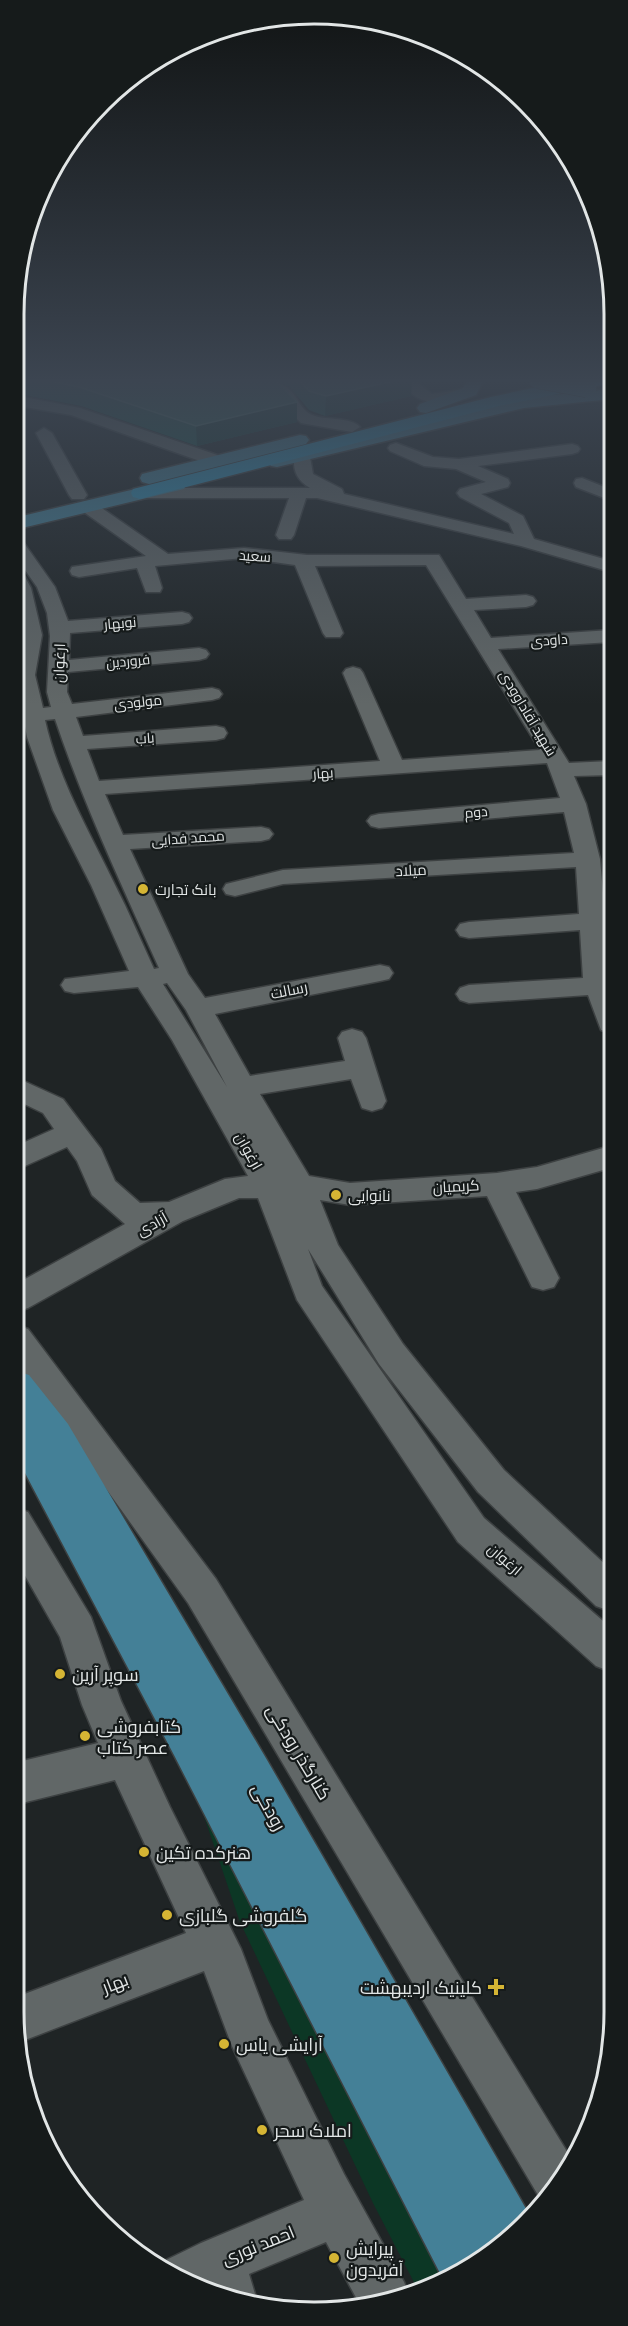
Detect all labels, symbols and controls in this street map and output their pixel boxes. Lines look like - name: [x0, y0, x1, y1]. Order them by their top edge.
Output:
- street label: سعید: [238, 545, 272, 567]
- street label: نوبهار: [102, 612, 137, 634]
- street label: داودی: [530, 629, 568, 651]
- street label: ارغوان: [48, 643, 70, 683]
- street label: فروردین: [105, 649, 151, 673]
- street label: شهید آقاداوودی: [494, 666, 562, 760]
- street label: مولودی: [113, 690, 163, 714]
- street label: باب: [135, 727, 155, 749]
- street label: بهار: [311, 762, 334, 784]
- street label: دوم: [464, 801, 488, 823]
- street label: محمد فدایی: [151, 825, 225, 851]
- street label: میلاد: [395, 859, 427, 881]
- place label: بانک تجارت: [155, 879, 216, 900]
- marker: بانک تجارت: [136, 882, 150, 896]
- street label: رسالت: [269, 976, 309, 1004]
- street label: ارغوان: [230, 1129, 268, 1173]
- street label: کریمیان: [432, 1174, 480, 1198]
- place label: نانوایی: [348, 1185, 390, 1206]
- marker: نانوایی: [329, 1188, 343, 1202]
- street label: آزادی: [133, 1207, 171, 1241]
- street label: ارغوان: [483, 1538, 527, 1580]
- place label: سوپر آرین: [72, 1662, 139, 1687]
- marker: سوپر آرین: [53, 1667, 67, 1681]
- street label: کنارگذر رودکی: [261, 1699, 337, 1805]
- place label: کتابفروشی عصر کتاب: [97, 1714, 181, 1760]
- marker: کتابفروشی عصر کتاب: [78, 1729, 92, 1743]
- street label: رودکی: [246, 1779, 292, 1835]
- place label: هنرکده تکین: [156, 1840, 251, 1865]
- marker: هنرکده تکین: [137, 1845, 151, 1859]
- place label: گلفروشی گلبازی: [179, 1903, 308, 1928]
- marker: گلفروشی گلبازی: [160, 1908, 174, 1922]
- street label: بهار: [97, 1967, 132, 2000]
- place label: کلینیک اردیبهشت: [360, 1975, 482, 2000]
- marker: کلینیک اردیبهشت: [487, 1978, 505, 1996]
- place label: آرایشی یاس: [236, 2032, 323, 2057]
- marker: آرایشی یاس: [217, 2037, 231, 2051]
- place label: املاک سحر: [273, 2118, 352, 2143]
- marker: املاک سحر: [255, 2123, 269, 2137]
- street label: احمد نوری: [218, 2219, 298, 2271]
- place label: پیرایش آفریدون: [346, 2236, 404, 2282]
- marker: پیرایش آفریدون: [327, 2251, 341, 2265]

